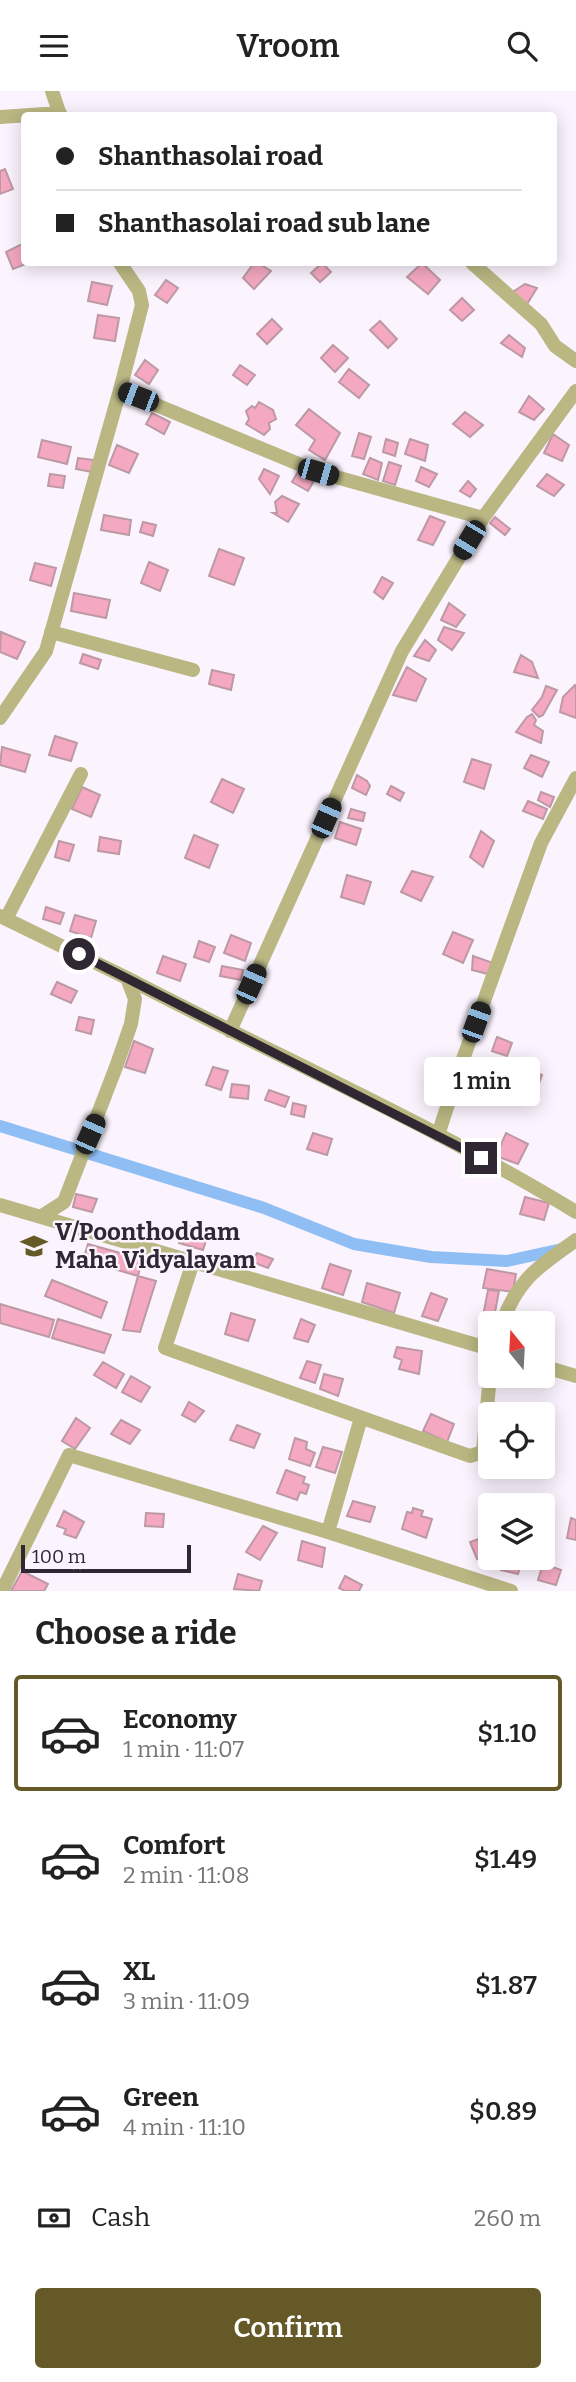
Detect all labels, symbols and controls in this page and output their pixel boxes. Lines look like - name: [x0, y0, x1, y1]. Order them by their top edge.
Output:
- icon: menu: [35, 27, 73, 65]
- text: Vroom: [237, 27, 339, 65]
- icon: search: [503, 27, 541, 65]
- text: Shanthasolai road: [98, 141, 323, 172]
- text: Shanthasolai road sub lane: [98, 208, 430, 239]
- car: [115, 380, 162, 414]
- car: [295, 456, 342, 488]
- car: [450, 517, 489, 563]
- car: [308, 795, 345, 841]
- route start: [63, 938, 95, 970]
- car: [233, 961, 270, 1007]
- car: [459, 999, 494, 1045]
- callout: 1 min: [423, 1056, 539, 1105]
- text: 1 min: [453, 1067, 511, 1095]
- car: [72, 1111, 109, 1157]
- route end: [465, 1142, 497, 1174]
- place label: V/Poonthoddam Maha Vidyalayam: [55, 1218, 256, 1274]
- school or university icon: V/Poonthoddam Maha Vidyalayam: [19, 1231, 49, 1261]
- north arrow: [478, 1311, 555, 1388]
- map controls: [478, 1311, 555, 1570]
- button: locate: [478, 1402, 555, 1479]
- button: layers: [478, 1493, 555, 1570]
- scale bar: [21, 1542, 191, 1574]
- text: 100 m: [32, 1545, 86, 1568]
- text: Choose a ride: [35, 1614, 236, 1652]
- icon: car: [39, 1702, 102, 1765]
- text: Economy: [123, 1704, 237, 1735]
- text: $1.10: [477, 1718, 537, 1749]
- text: 1 min · 11:07: [123, 1735, 244, 1763]
- icon: car: [39, 1828, 102, 1891]
- text: Comfort: [123, 1830, 226, 1861]
- text: $1.49: [474, 1844, 537, 1875]
- text: 2 min · 11:08: [123, 1861, 250, 1889]
- icon: car: [39, 1954, 102, 2017]
- text: XL: [123, 1956, 155, 1987]
- text: $1.87: [475, 1970, 537, 2001]
- text: 3 min · 11:09: [123, 1987, 250, 2015]
- icon: car: [39, 2080, 102, 2143]
- text: Green: [123, 2082, 199, 2113]
- text: $0.89: [469, 2096, 537, 2127]
- text: 4 min · 11:10: [123, 2113, 246, 2141]
- icon: cash: [35, 2199, 73, 2237]
- text: Cash: [91, 2202, 150, 2233]
- text: 260 m: [474, 2204, 541, 2232]
- button: Confirm: [35, 2288, 541, 2368]

